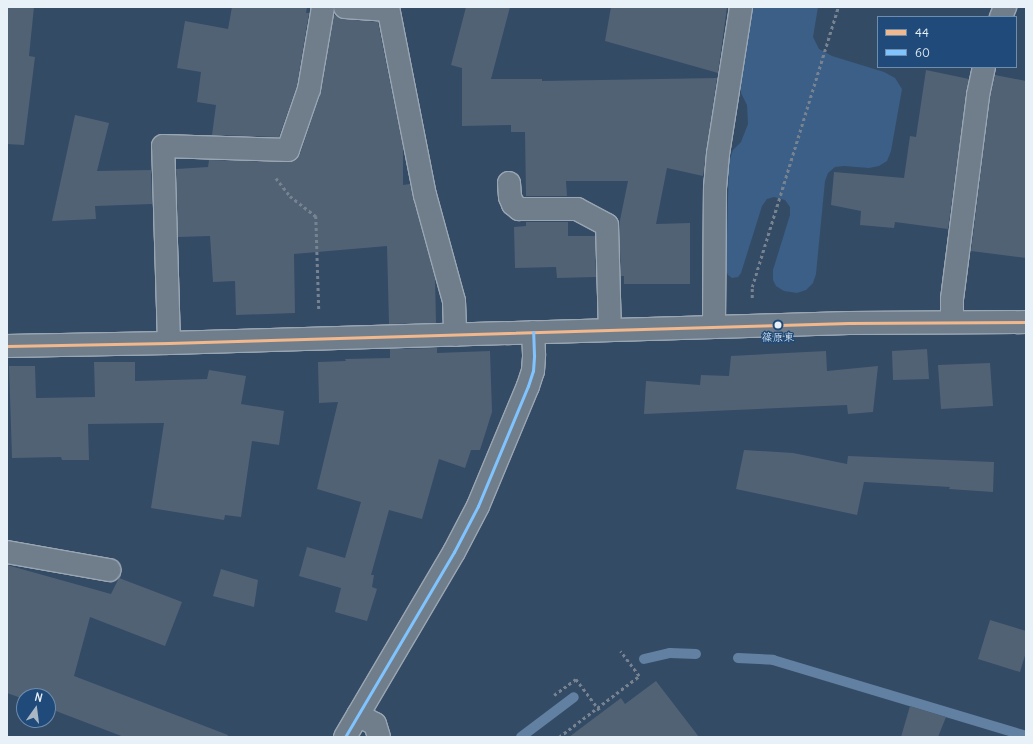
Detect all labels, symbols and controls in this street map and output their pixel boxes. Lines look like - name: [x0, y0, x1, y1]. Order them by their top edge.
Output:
- legend: [877, 16, 1017, 68]
- text: 44: [915, 25, 929, 40]
- text: 60: [915, 45, 930, 60]
- marker: 篠原東: [773, 320, 783, 330]
- place label: 篠原東: [762, 330, 794, 344]
- north arrow: [16, 688, 56, 728]
- text: N: [33, 690, 44, 705]

